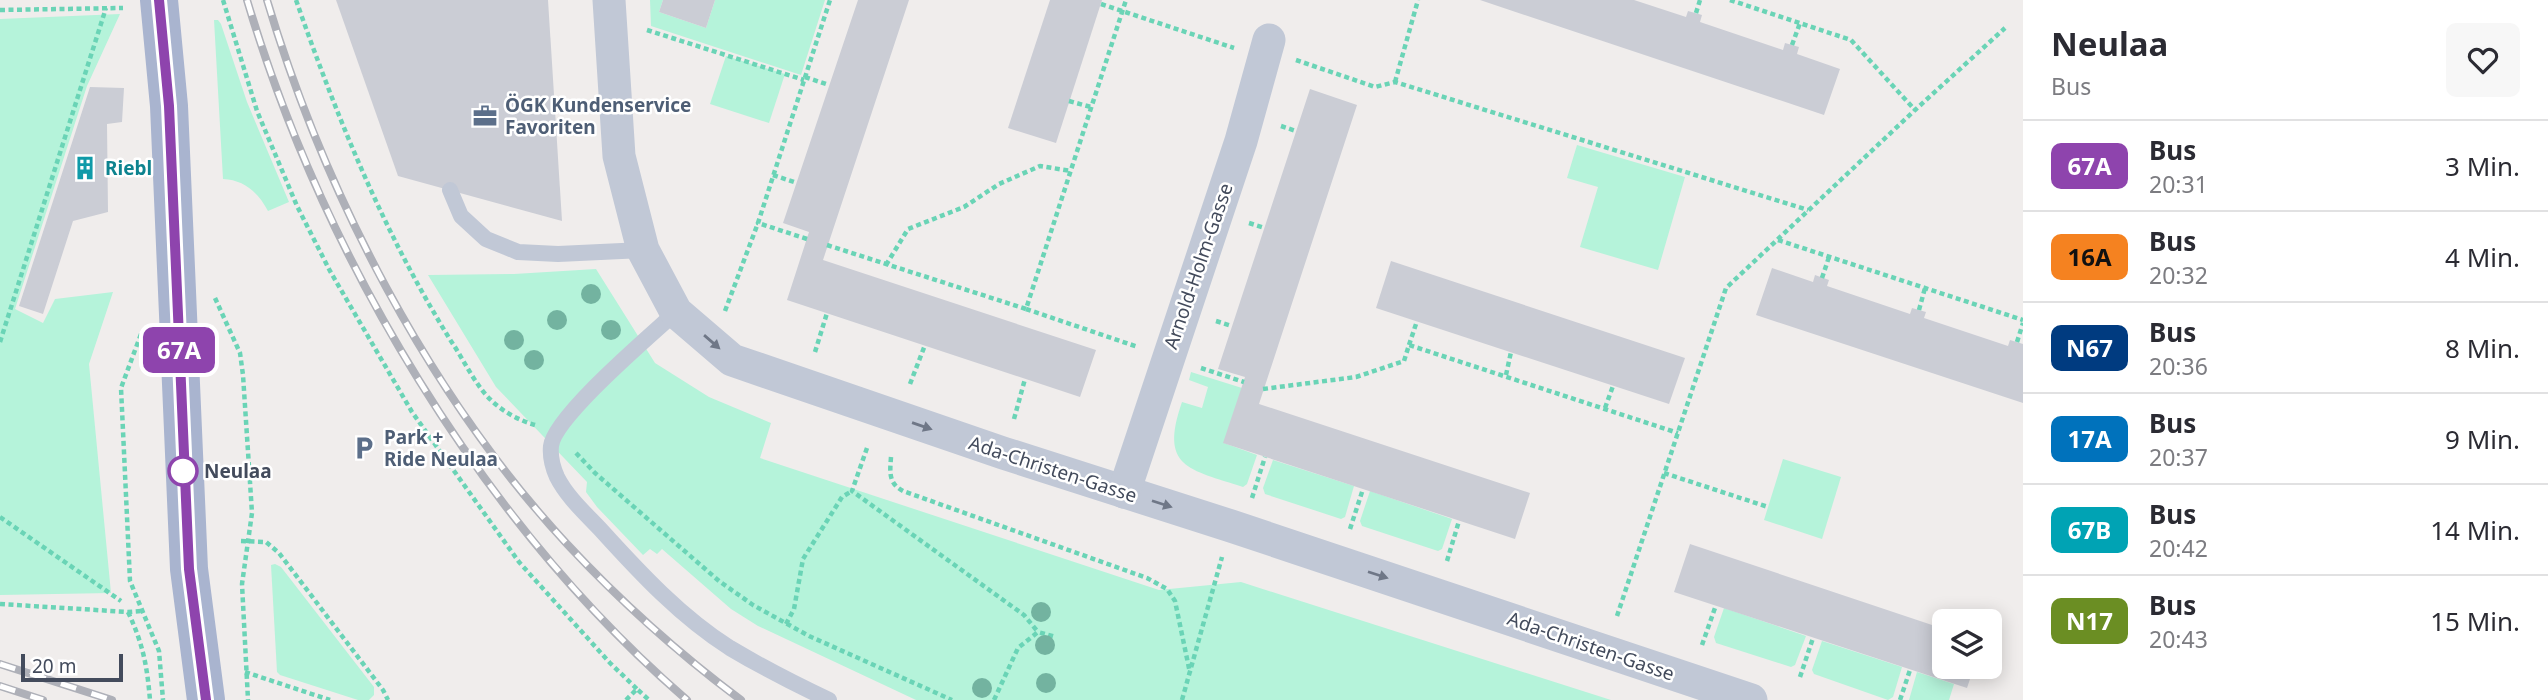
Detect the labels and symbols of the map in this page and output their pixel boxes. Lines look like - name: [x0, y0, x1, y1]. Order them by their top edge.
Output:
- place label: ÖGK Kundenservice Favoriten: [505, 92, 691, 140]
- office icon: ÖGK Kundenservice Favoriten: [471, 102, 499, 130]
- building icon: Riebl: [71, 154, 99, 182]
- place label: Riebl: [105, 155, 152, 181]
- street label: Arnold-Holm-Gasse: [1157, 180, 1239, 352]
- line badge: 67A: [139, 327, 219, 373]
- one-way arrow: [703, 334, 721, 350]
- one-way arrow: [912, 421, 933, 431]
- place label: Park + Ride Neulaa: [384, 424, 498, 472]
- street label: Ada-Christen-Gasse: [966, 430, 1140, 508]
- parking icon: Park + Ride Neulaa: [350, 434, 378, 462]
- marker: Neulaa: [168, 456, 198, 486]
- place label: Neulaa: [204, 458, 272, 484]
- one-way arrow: [1151, 499, 1172, 509]
- one-way arrow: [1367, 570, 1388, 581]
- street label: Ada-Christen-Gasse: [1504, 605, 1678, 687]
- scale bar: [21, 651, 122, 683]

